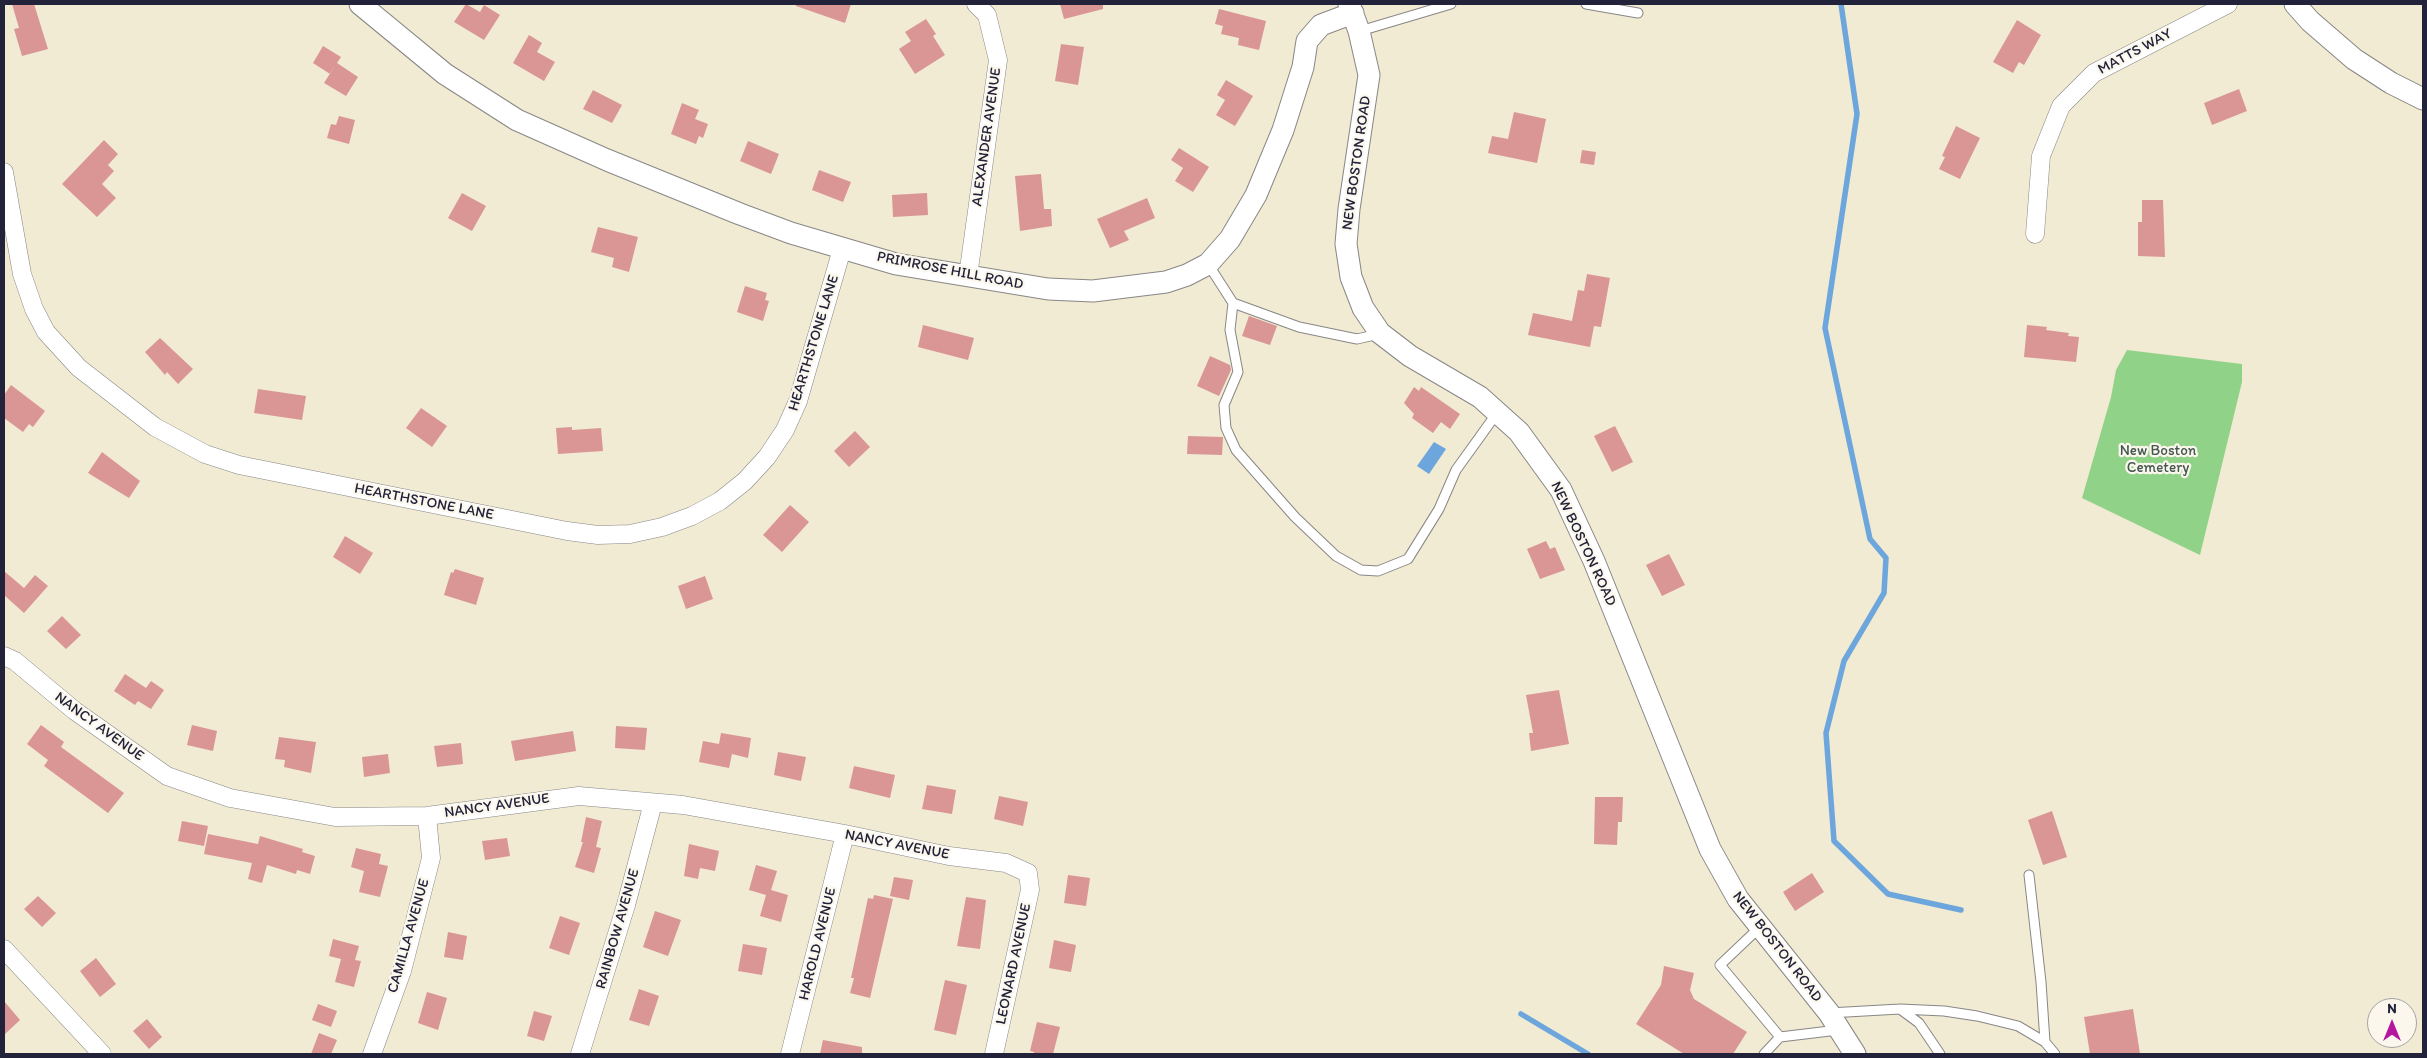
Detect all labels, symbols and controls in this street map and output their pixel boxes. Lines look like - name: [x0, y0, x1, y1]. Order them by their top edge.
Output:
- street label: MATTS WAY: [2095, 25, 2175, 79]
- street label: ALEXANDER AVENUE: [968, 66, 1006, 208]
- street label: NEW BOSTON ROAD: [1339, 95, 1375, 231]
- street label: PRIMROSE HILL ROAD: [875, 248, 1025, 294]
- street label: HEARTHSTONE LANE: [785, 273, 843, 413]
- park label: New Boston Cemetery: [2120, 442, 2196, 477]
- street label: NEW BOSTON ROAD: [1546, 479, 1620, 609]
- street label: HEARTHSTONE LANE: [353, 480, 495, 524]
- street label: NANCY AVENUE: [51, 689, 147, 765]
- street label: NANCY AVENUE: [443, 790, 551, 822]
- street label: NANCY AVENUE: [843, 826, 951, 864]
- street label: RAINBOW AVENUE: [592, 867, 644, 991]
- street label: CAMILLA AVENUE: [384, 877, 434, 995]
- street label: HAROLD AVENUE: [795, 886, 841, 1002]
- street label: NEW BOSTON ROAD: [1728, 888, 1826, 1006]
- street label: LEONARD AVENUE: [992, 902, 1036, 1026]
- north arrow: [2367, 998, 2417, 1048]
- text: N: [2387, 1000, 2397, 1017]

